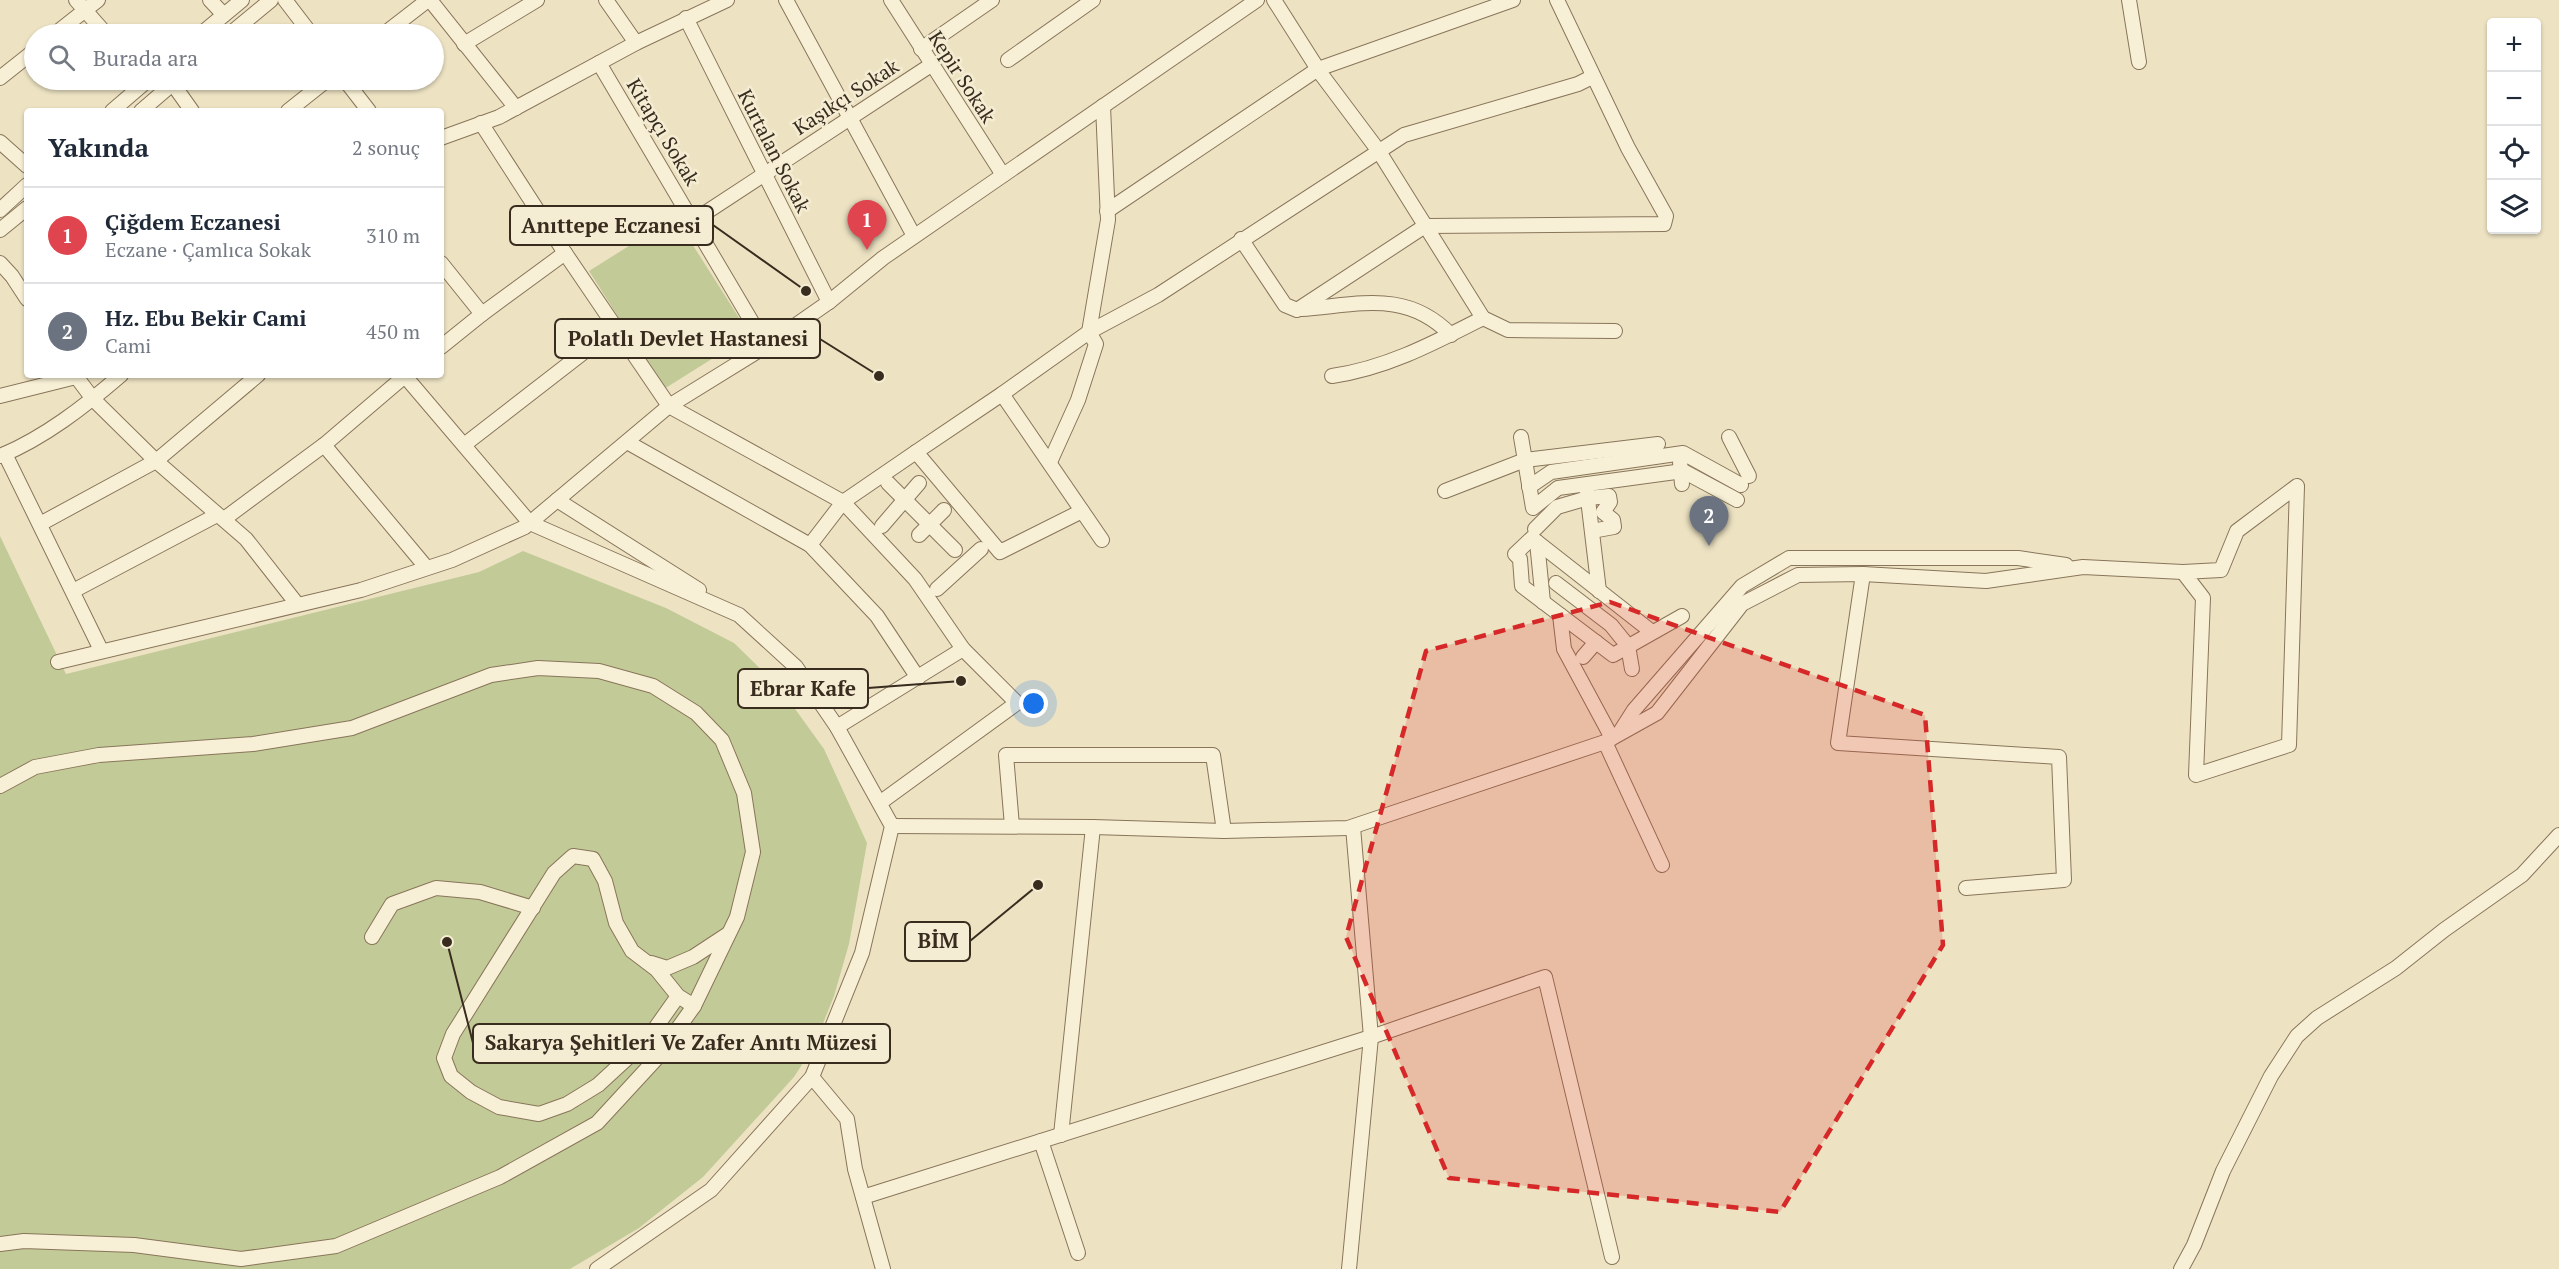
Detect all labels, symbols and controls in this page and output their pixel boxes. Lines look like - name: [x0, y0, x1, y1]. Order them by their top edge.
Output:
- map controls: [2487, 18, 2541, 234]
- button: +: [2487, 18, 2541, 72]
- search box: [24, 24, 444, 90]
- street label: Kepir Sokak: [923, 26, 1003, 128]
- icon: search: [45, 41, 78, 74]
- text: Burada ara: [93, 43, 198, 72]
- street label: Kaşıkçı Sokak: [788, 52, 904, 141]
- button: −: [2487, 72, 2541, 126]
- street label: Kitapçı Sokak: [621, 73, 706, 191]
- street label: Kurtalan Sokak: [732, 85, 817, 218]
- button: locate: [2487, 126, 2541, 180]
- text: Yakında: [48, 130, 149, 164]
- text: 2 sonuç: [352, 134, 420, 161]
- button: layers: [2487, 180, 2541, 234]
- pin: 1: [848, 200, 886, 250]
- callout: Anıttepe Eczanesi: [510, 206, 713, 245]
- text: Çiğdem Eczanesi: [105, 207, 281, 236]
- text: Anıttepe Eczanesi: [521, 211, 701, 239]
- text: 1: [62, 222, 73, 249]
- text: 310 m: [366, 222, 420, 249]
- text: Eczane · Çamlıca Sokak: [105, 236, 311, 263]
- text: Hz. Ebu Bekir Cami: [105, 303, 307, 332]
- text: 2: [62, 318, 73, 345]
- text: 450 m: [366, 318, 420, 345]
- callout: Polatlı Devlet Hastanesi: [555, 319, 820, 358]
- text: Polatlı Devlet Hastanesi: [568, 324, 808, 352]
- text: Cami: [105, 332, 151, 359]
- pin: 2: [1690, 496, 1728, 546]
- callout: Ebrar Kafe: [738, 669, 868, 708]
- text: Ebrar Kafe: [750, 674, 856, 702]
- your location: [1019, 689, 1048, 718]
- callout: BİM: [905, 922, 970, 961]
- text: BİM: [918, 926, 959, 954]
- callout: Sakarya Şehitleri Ve Zafer Anıtı Müzesi: [473, 1024, 890, 1063]
- text: Sakarya Şehitleri Ve Zafer Anıtı Müzesi: [485, 1028, 877, 1056]

